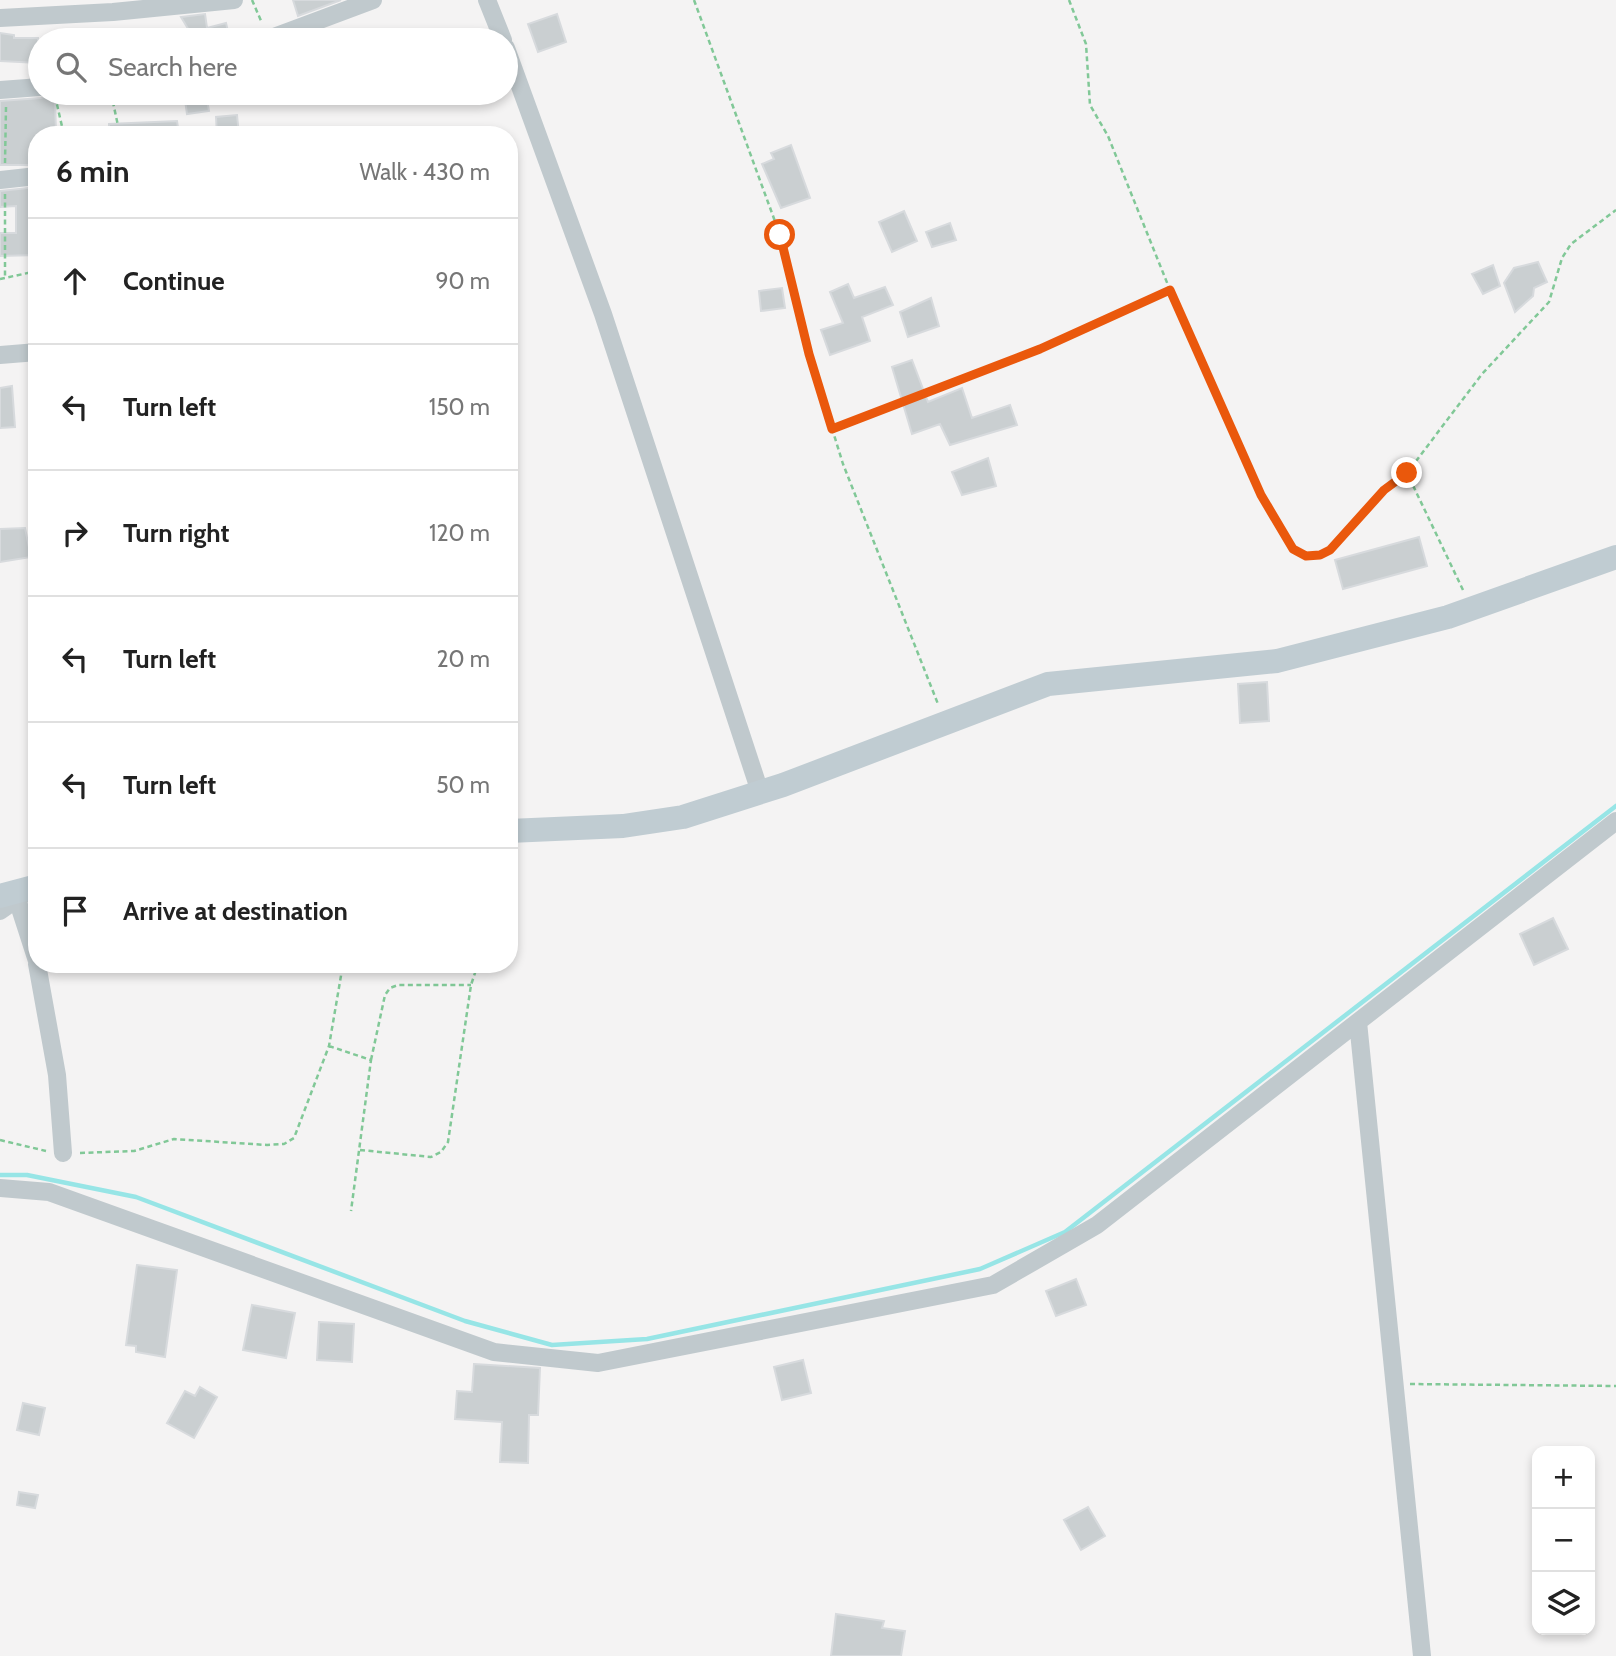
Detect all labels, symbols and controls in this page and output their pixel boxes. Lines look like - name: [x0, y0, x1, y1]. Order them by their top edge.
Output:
- search box: [28, 28, 518, 105]
- icon: search: [52, 48, 90, 86]
- text: Search here: [108, 51, 237, 83]
- text: 6 min: [56, 153, 129, 190]
- text: Walk · 430 m: [359, 158, 490, 186]
- route start: [764, 219, 795, 250]
- icon: ahead: [56, 262, 94, 300]
- text: Continue: [123, 265, 225, 297]
- text: 90 m: [436, 267, 490, 295]
- icon: left: [56, 388, 94, 426]
- text: Turn left: [123, 391, 216, 423]
- text: 150 m: [429, 393, 490, 421]
- route end: [1391, 457, 1422, 488]
- icon: right: [56, 514, 94, 552]
- text: Turn right: [123, 517, 229, 549]
- text: 120 m: [429, 519, 490, 547]
- icon: left: [56, 640, 94, 678]
- text: Turn left: [123, 643, 216, 675]
- text: 20 m: [437, 645, 490, 673]
- icon: left: [56, 766, 94, 804]
- text: Turn left: [123, 769, 216, 801]
- text: 50 m: [436, 771, 490, 799]
- icon: arrive: [56, 892, 94, 930]
- text: Arrive at destination: [123, 895, 348, 927]
- map controls: [1532, 1446, 1595, 1635]
- button: +: [1532, 1446, 1595, 1509]
- button: −: [1532, 1509, 1595, 1572]
- button: layers: [1532, 1572, 1595, 1635]

